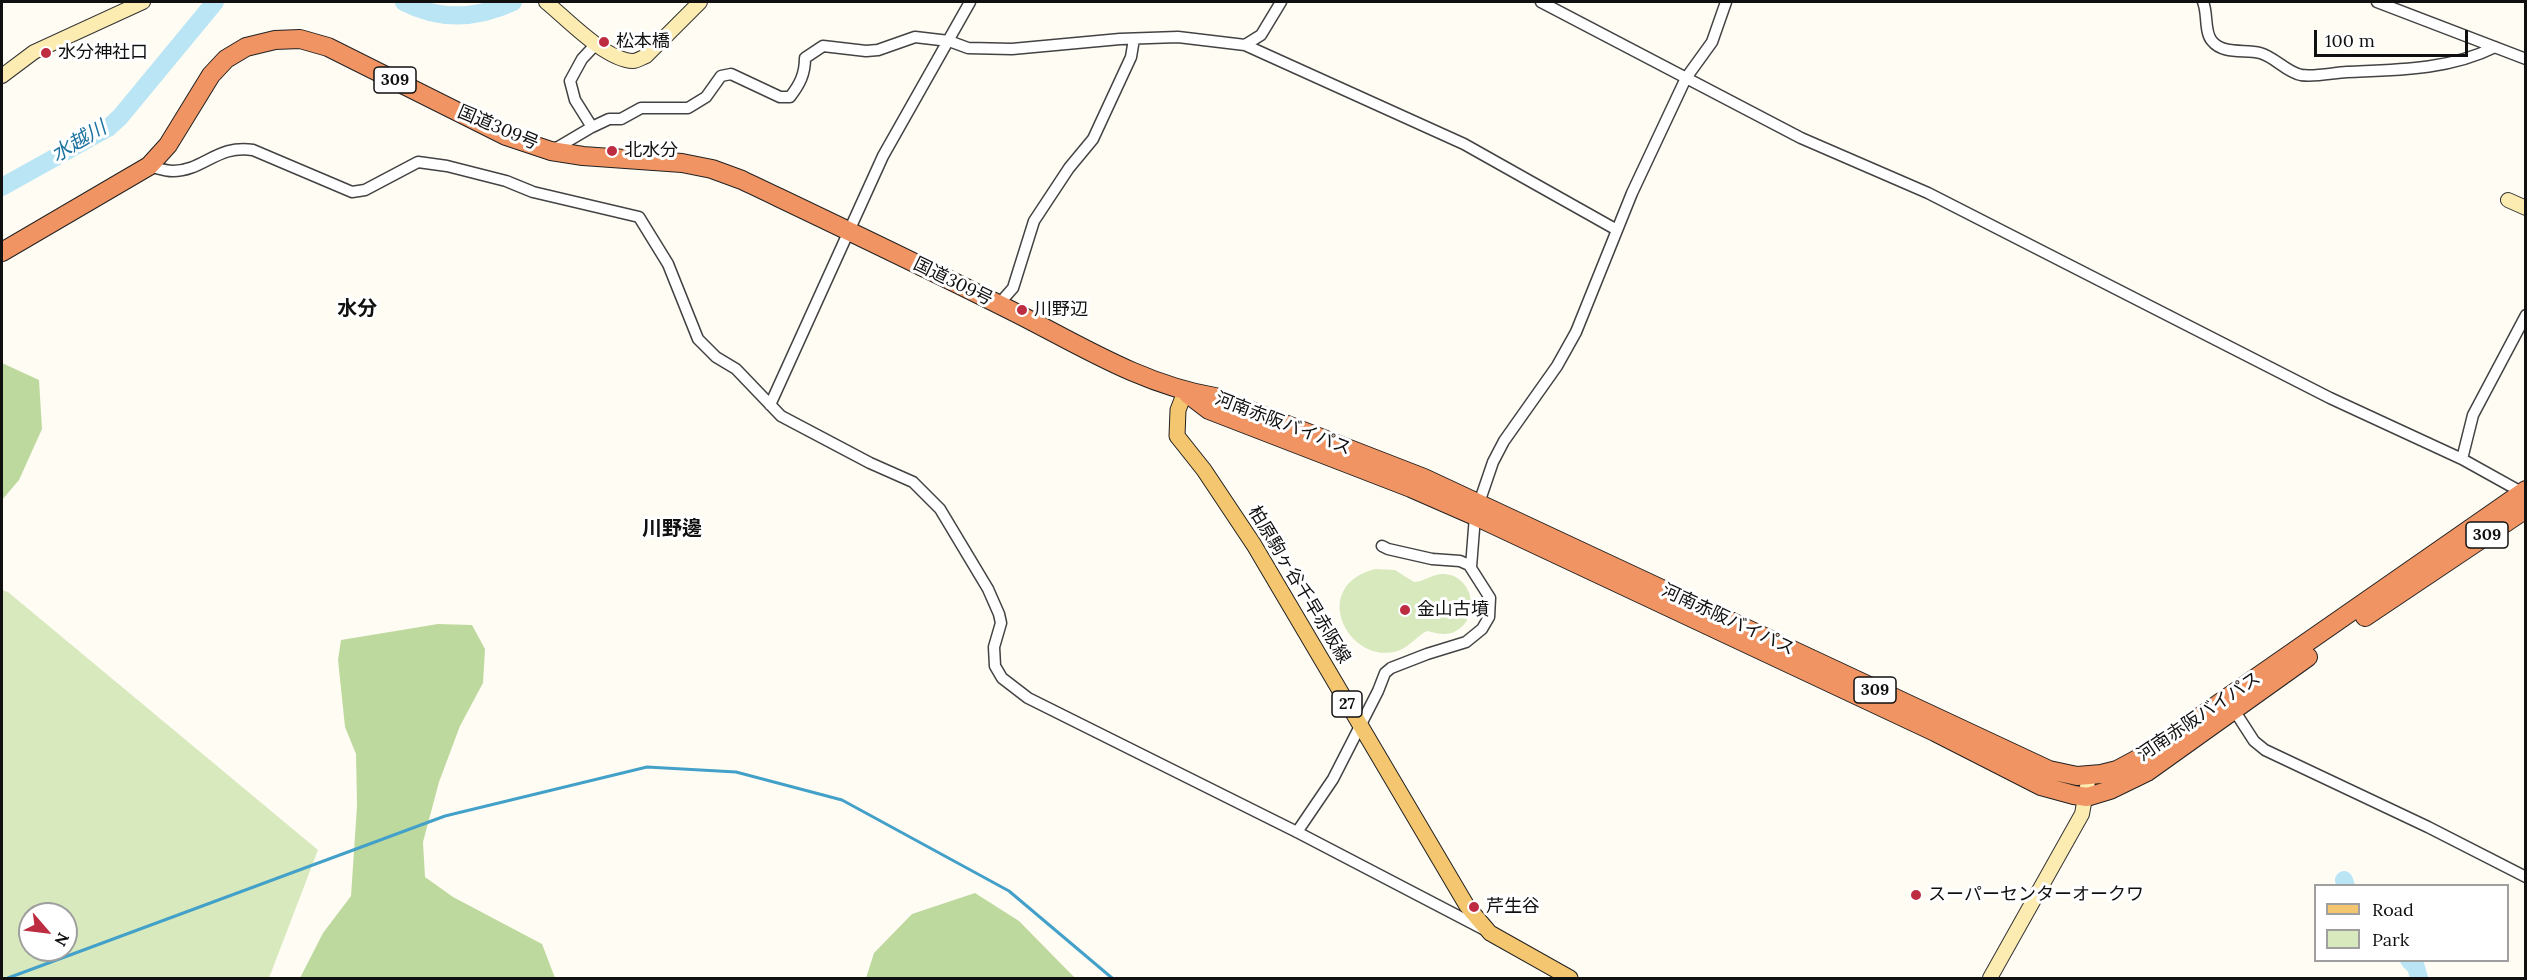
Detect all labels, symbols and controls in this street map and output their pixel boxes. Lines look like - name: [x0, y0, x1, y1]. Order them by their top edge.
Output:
- scale bar: [2317, 18, 2472, 56]
- text: 100 m: [2325, 29, 2375, 52]
- place label: 松本橋: [616, 31, 670, 53]
- marker: 松本橋: [597, 35, 611, 49]
- place label: 水分神社口: [58, 42, 148, 64]
- marker: 水分神社口: [39, 46, 53, 60]
- road number: 309: [374, 67, 416, 93]
- street label: 国道309号: [454, 101, 542, 155]
- water label: 水越川: [47, 116, 111, 168]
- place label: 北水分: [624, 140, 678, 162]
- marker: 北水分: [605, 144, 619, 158]
- street label: 国道309号: [910, 254, 996, 310]
- district label: 水分: [337, 297, 377, 321]
- place label: 川野辺: [1034, 299, 1088, 321]
- marker: 川野辺: [1015, 303, 1029, 317]
- street label: 河南赤阪バイパス: [1212, 388, 1354, 460]
- street label: 柏原駒ヶ谷千早赤阪線: [1243, 502, 1355, 668]
- district label: 川野邊: [642, 517, 702, 541]
- road number: 309: [2466, 522, 2508, 548]
- street label: 河南赤阪バイパス: [1658, 580, 1798, 660]
- place label: 金山古墳: [1417, 599, 1489, 621]
- marker: 金山古墳: [1398, 603, 1412, 617]
- street label: 河南赤阪バイパス: [2133, 668, 2265, 766]
- road number: 309: [1854, 677, 1896, 703]
- road number: 27: [1332, 691, 1362, 717]
- place label: スーパーセンターオークワ: [1928, 884, 2144, 906]
- legend: [2314, 884, 2509, 962]
- marker: スーパーセンターオークワ: [1909, 888, 1923, 902]
- place label: 芹生谷: [1486, 896, 1540, 918]
- text: Road: [2372, 898, 2414, 921]
- marker: 芹生谷: [1467, 900, 1481, 914]
- north arrow: [18, 902, 78, 962]
- text: Park: [2372, 928, 2409, 951]
- text: N: [50, 929, 74, 950]

